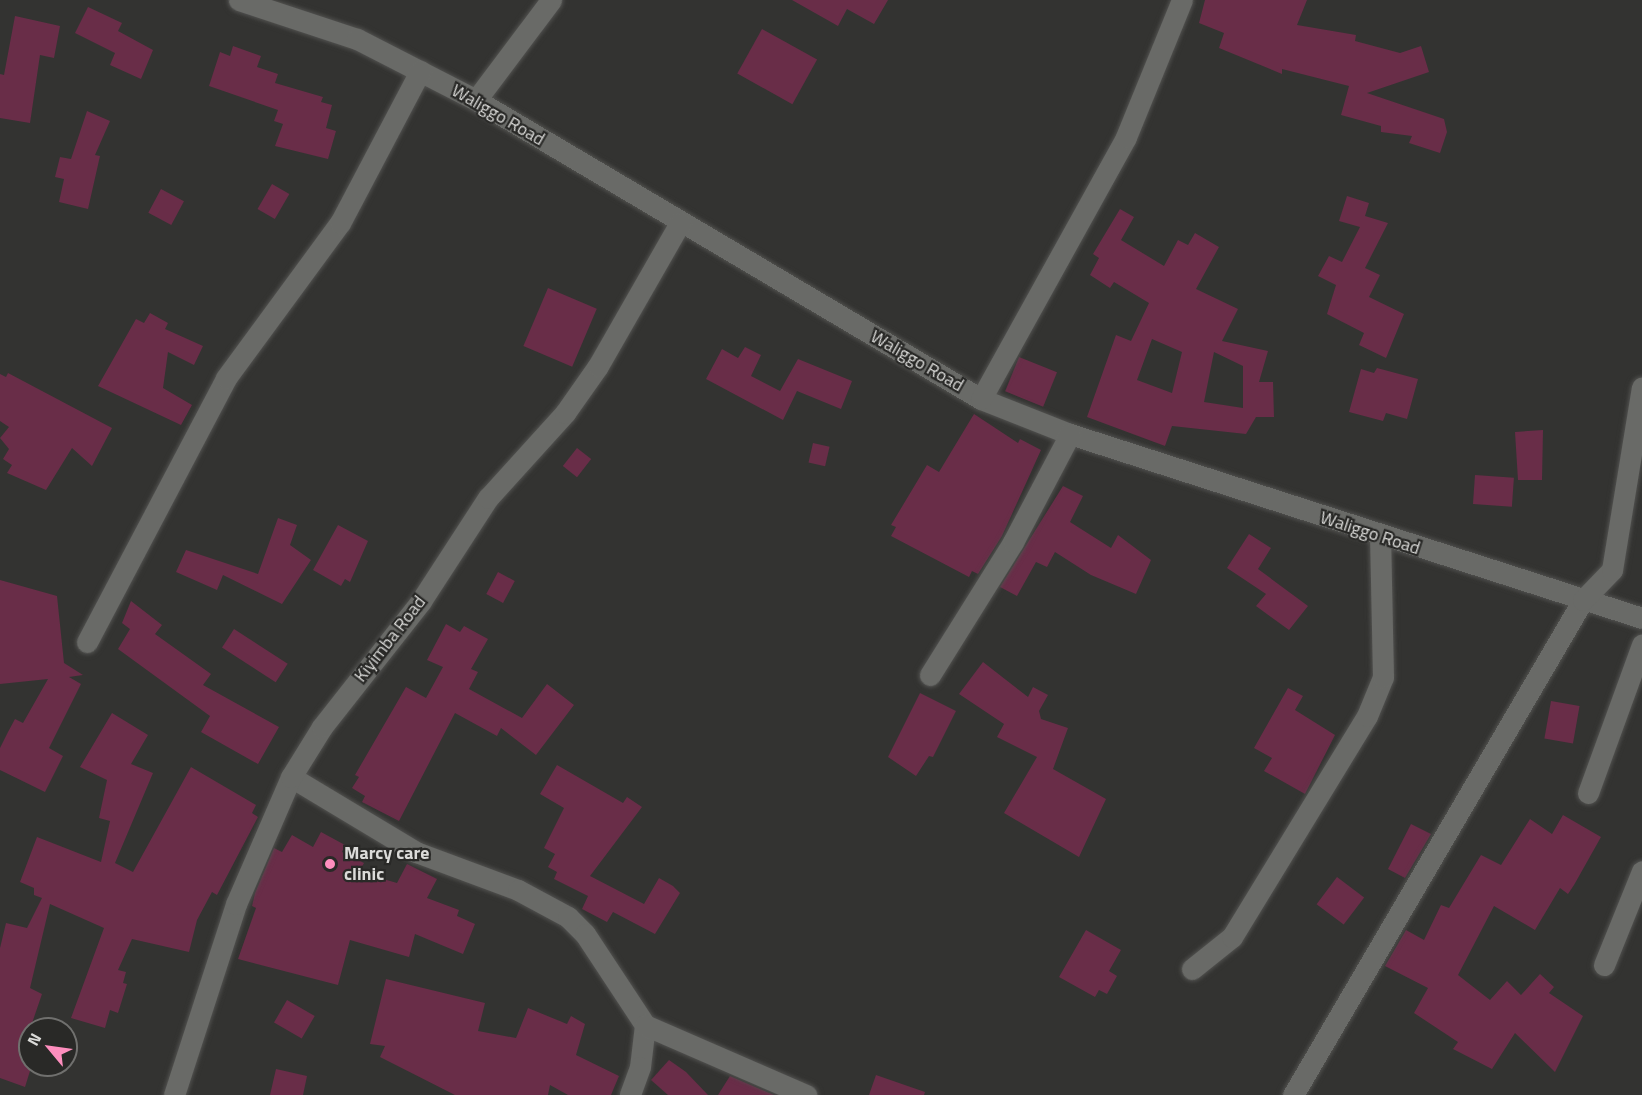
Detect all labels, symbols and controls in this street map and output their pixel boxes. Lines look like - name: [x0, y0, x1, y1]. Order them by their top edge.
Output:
- street label: Waliggo Road: [448, 80, 548, 150]
- street label: Waliggo Road: [867, 326, 967, 396]
- street label: Waliggo Road: [1317, 507, 1423, 559]
- street label: Kiyimba Road: [350, 592, 430, 686]
- place label: Marcy care clinic: [344, 843, 429, 886]
- marker: Marcy care clinic: [321, 855, 339, 873]
- north arrow: [18, 1017, 78, 1077]
- text: N: [21, 1029, 47, 1050]

